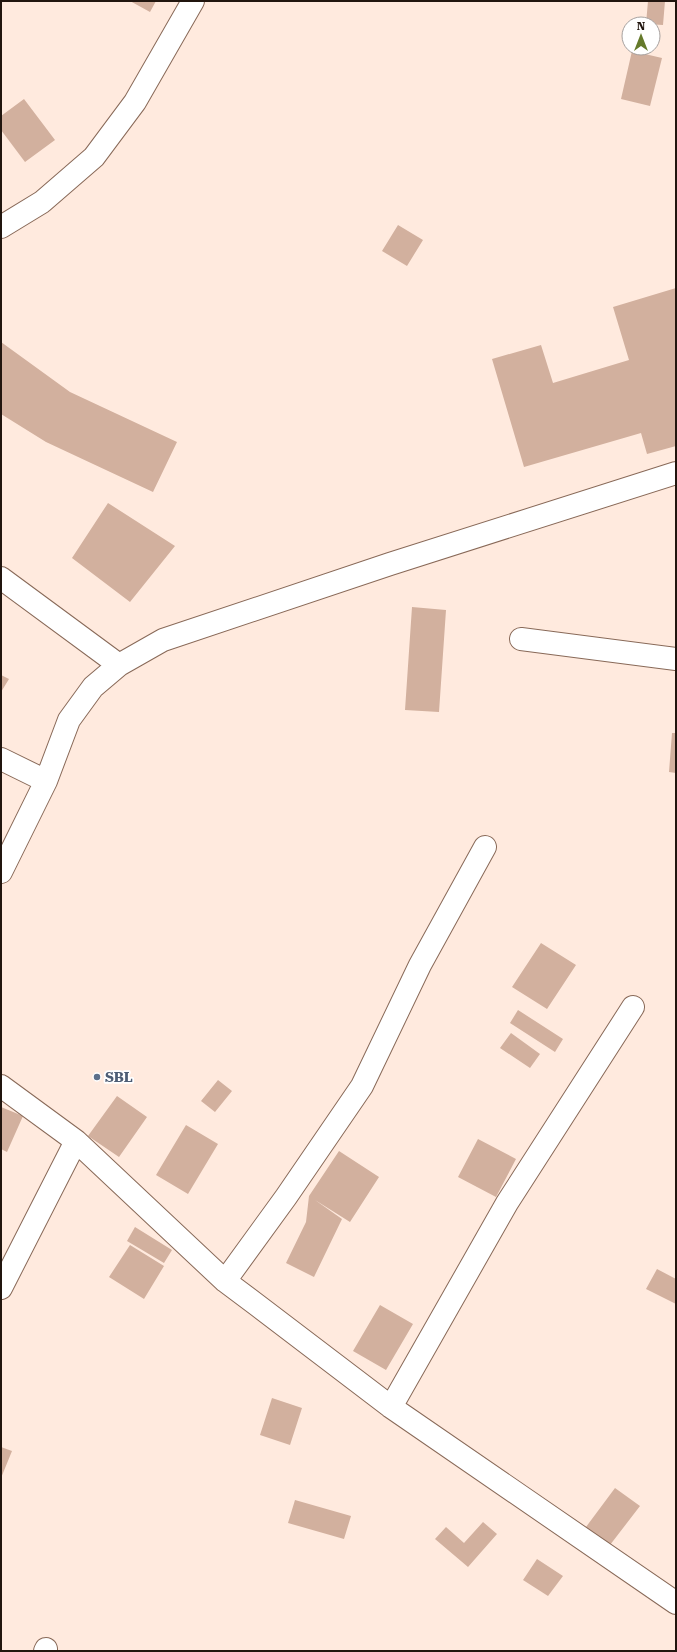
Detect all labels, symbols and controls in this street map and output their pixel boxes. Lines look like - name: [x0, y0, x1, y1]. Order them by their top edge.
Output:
- north arrow: [621, 16, 661, 56]
- text: N: [637, 20, 646, 33]
- place label: SBL: [105, 1069, 133, 1085]
- marker: SBL: [92, 1072, 102, 1082]

